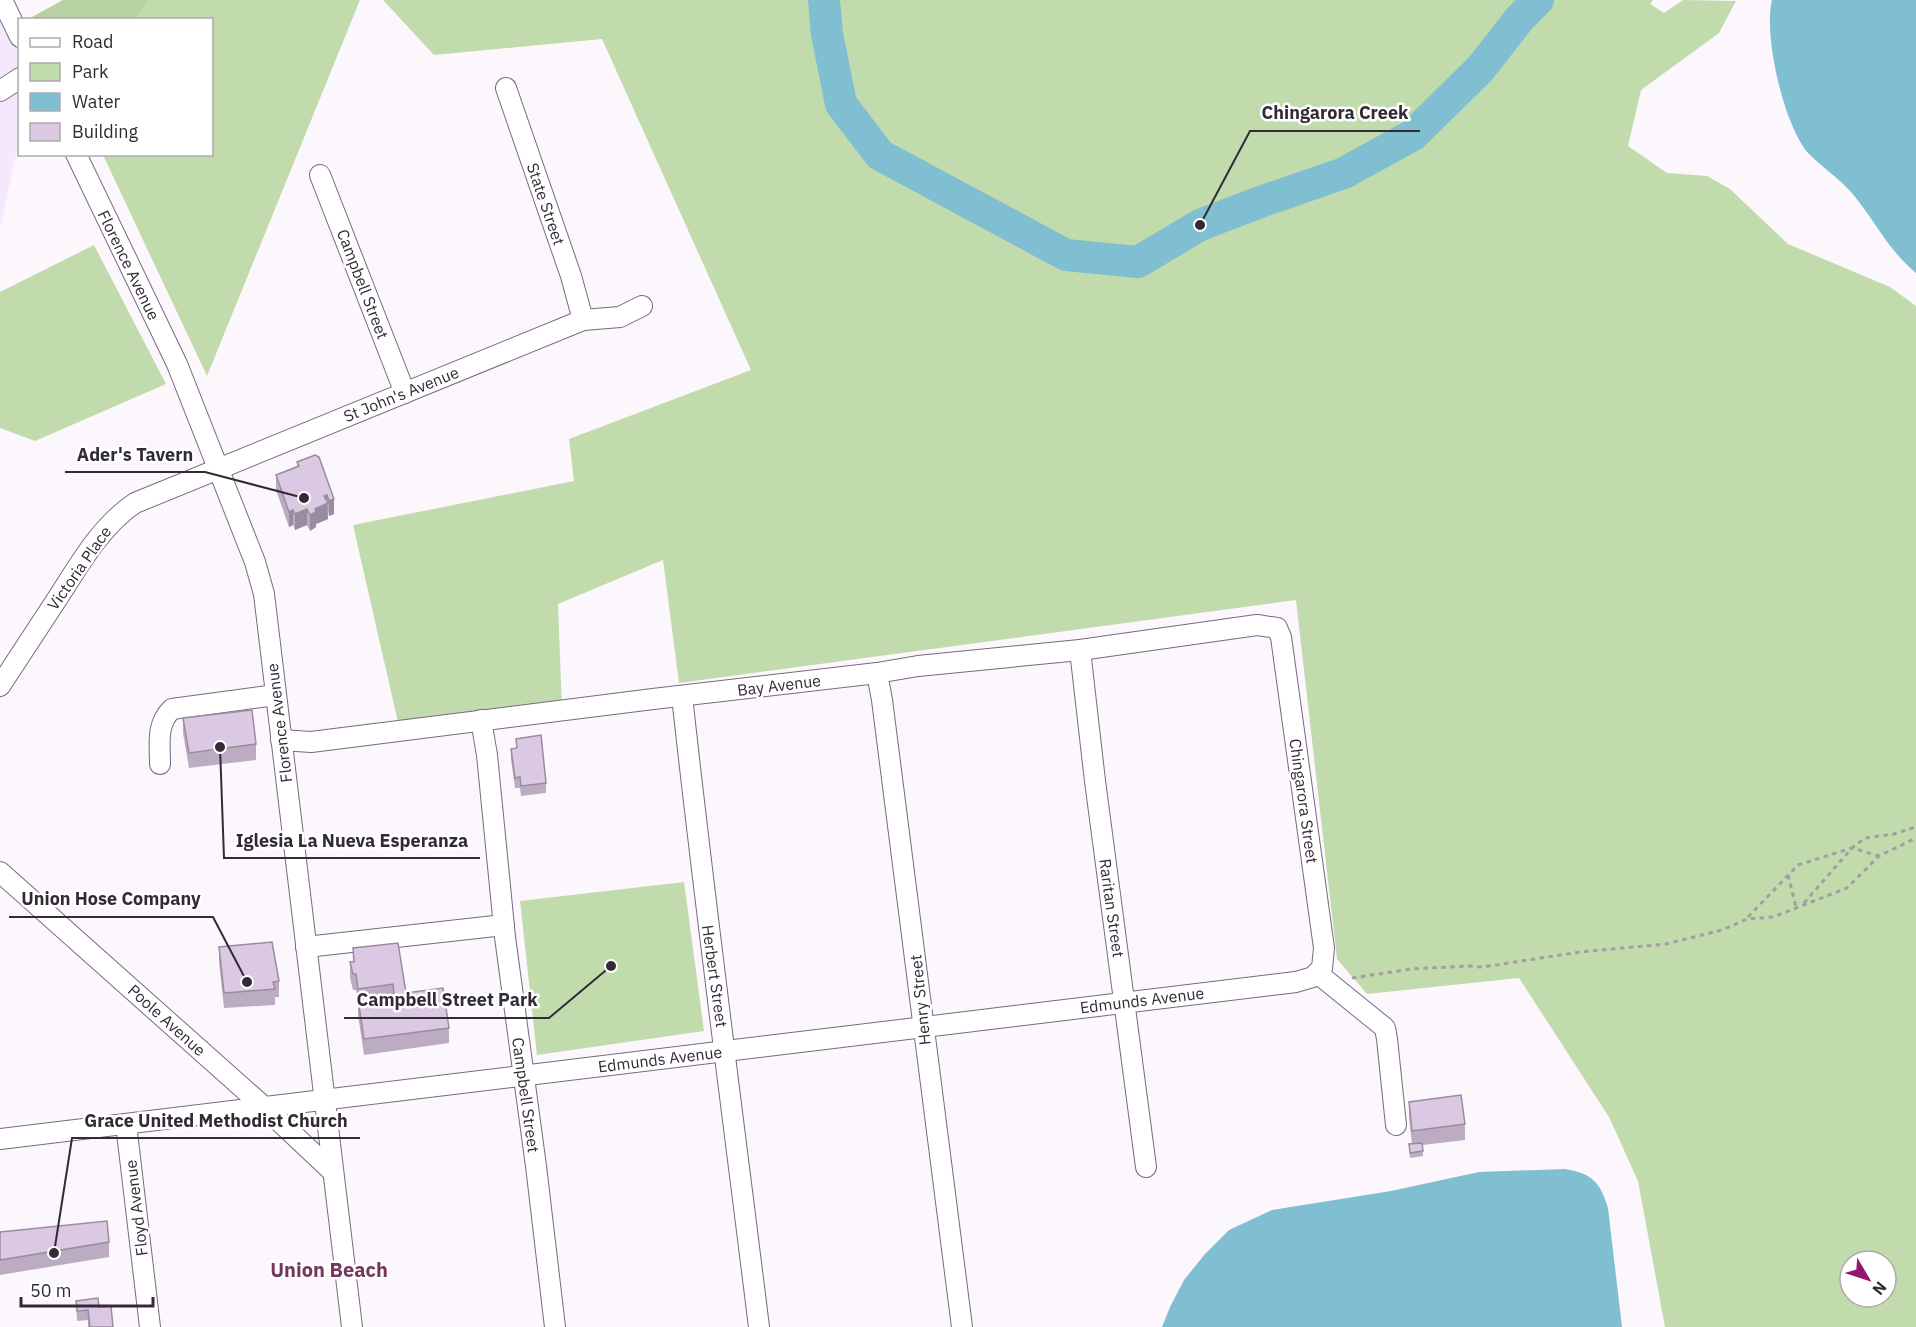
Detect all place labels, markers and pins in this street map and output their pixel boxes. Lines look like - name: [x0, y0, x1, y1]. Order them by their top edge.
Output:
- callout: Chingarora Creek: [1250, 95, 1420, 131]
- callout: Ader's Tavern: [65, 436, 205, 472]
- callout: Iglesia La Nueva Esperanza: [224, 822, 480, 858]
- callout: Union Hose Company: [9, 881, 213, 917]
- callout: Campbell Street Park: [344, 982, 549, 1018]
- callout: Grace United Methodist Church: [72, 1102, 360, 1138]

